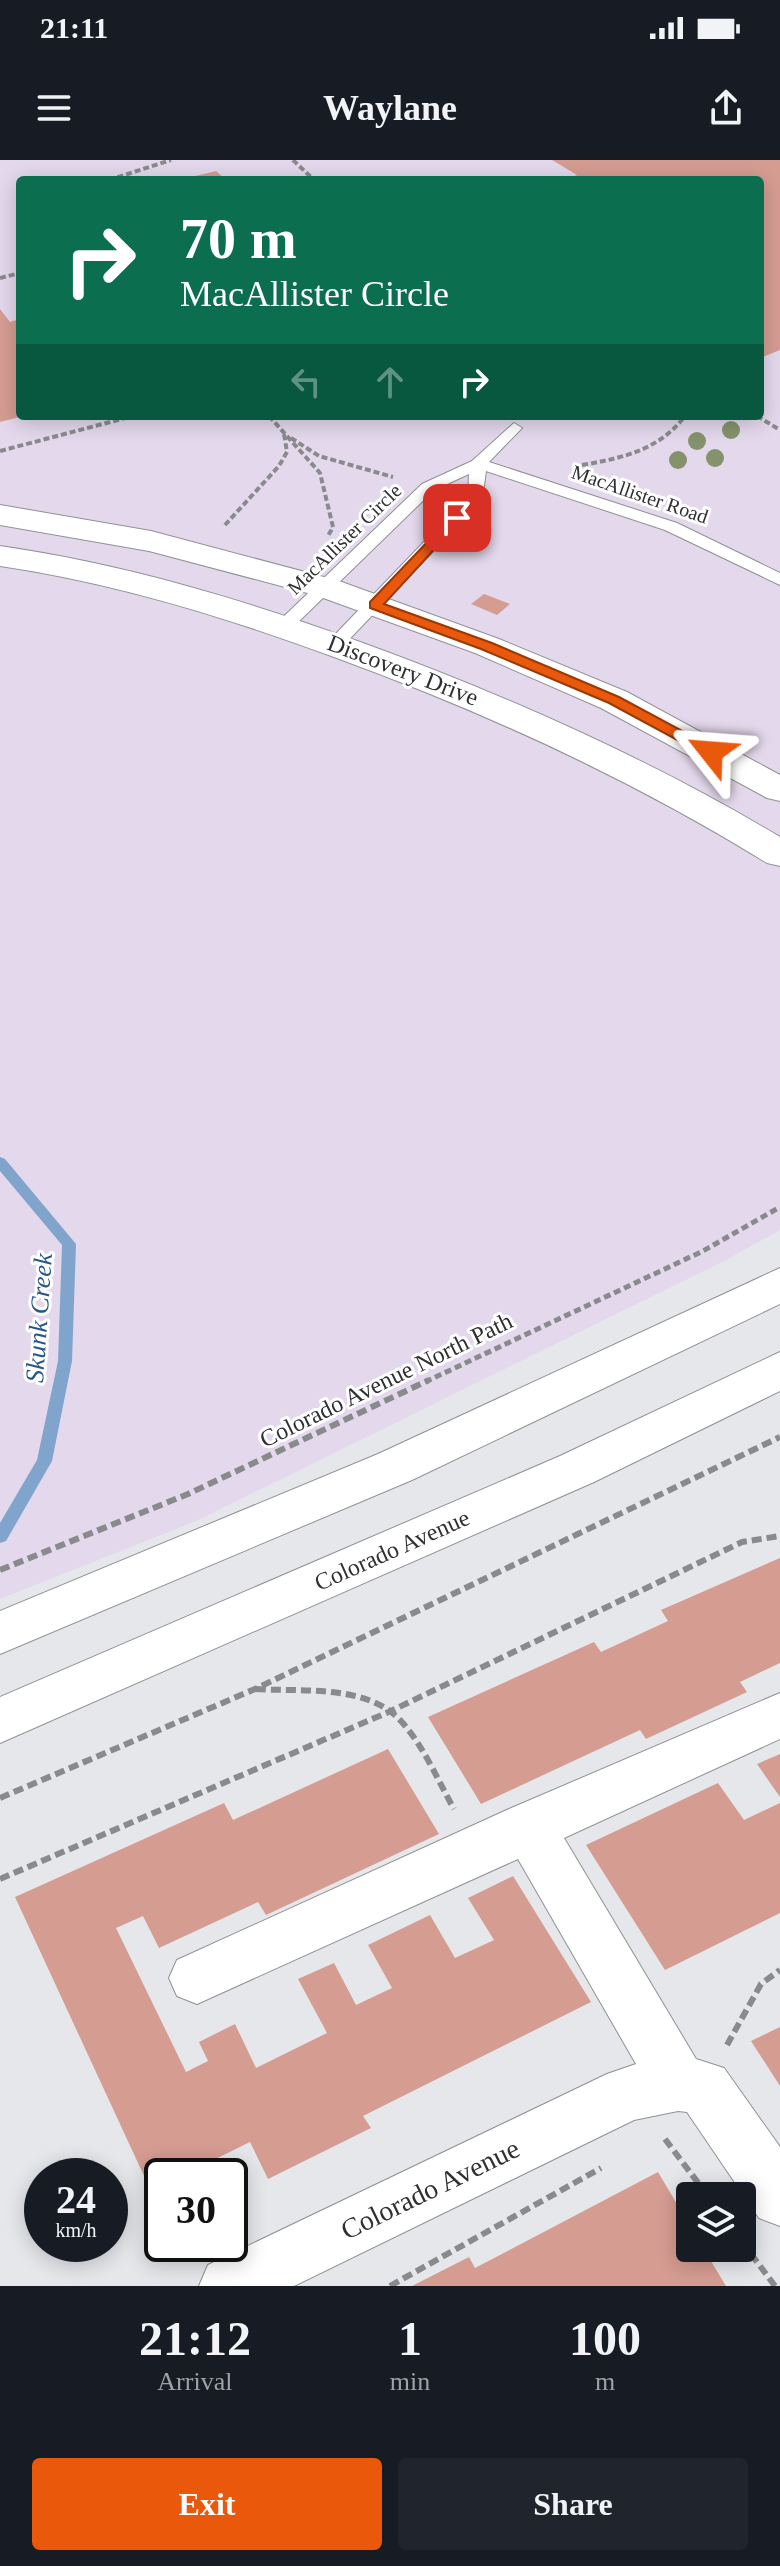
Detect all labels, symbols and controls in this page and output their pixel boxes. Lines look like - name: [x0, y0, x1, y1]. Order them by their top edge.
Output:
- text: 21:11: [40, 11, 108, 44]
- icon: menu: [32, 86, 76, 130]
- icon: share: [704, 86, 748, 130]
- text: Waylane: [323, 88, 457, 128]
- icon: right: [48, 208, 152, 312]
- text: 70 m: [180, 208, 297, 270]
- text: MacAllister Circle: [180, 274, 449, 314]
- icon: left: [284, 360, 328, 404]
- icon: ahead: [368, 360, 412, 404]
- icon: right: [452, 360, 496, 404]
- street label: MacAllister Road: [569, 460, 711, 528]
- street label: MacAllister Circle: [283, 479, 405, 599]
- pin: [423, 484, 491, 552]
- icon: arrive: [435, 496, 479, 540]
- street label: Discovery Drive: [324, 629, 482, 711]
- position arrow: [669, 710, 753, 794]
- water label: Skunk Creek: [20, 1252, 58, 1384]
- street label: Colorado Avenue North Path: [256, 1307, 516, 1453]
- street label: Colorado Avenue: [310, 1504, 474, 1596]
- street label: Colorado Avenue: [336, 2132, 524, 2246]
- speed limit sign: 30: [144, 2158, 248, 2262]
- text: 24: [56, 2177, 96, 2222]
- map controls: [676, 2182, 756, 2262]
- button: layers: [676, 2182, 756, 2262]
- text: km/h: [55, 2219, 97, 2241]
- text: 21:12: [139, 2312, 251, 2365]
- text: 1: [398, 2312, 422, 2365]
- text: 100: [569, 2312, 641, 2365]
- text: Arrival: [157, 2367, 232, 2396]
- text: min: [390, 2367, 430, 2396]
- text: m: [595, 2367, 615, 2396]
- button: Exit: [32, 2458, 382, 2550]
- button: Share: [398, 2458, 748, 2550]

